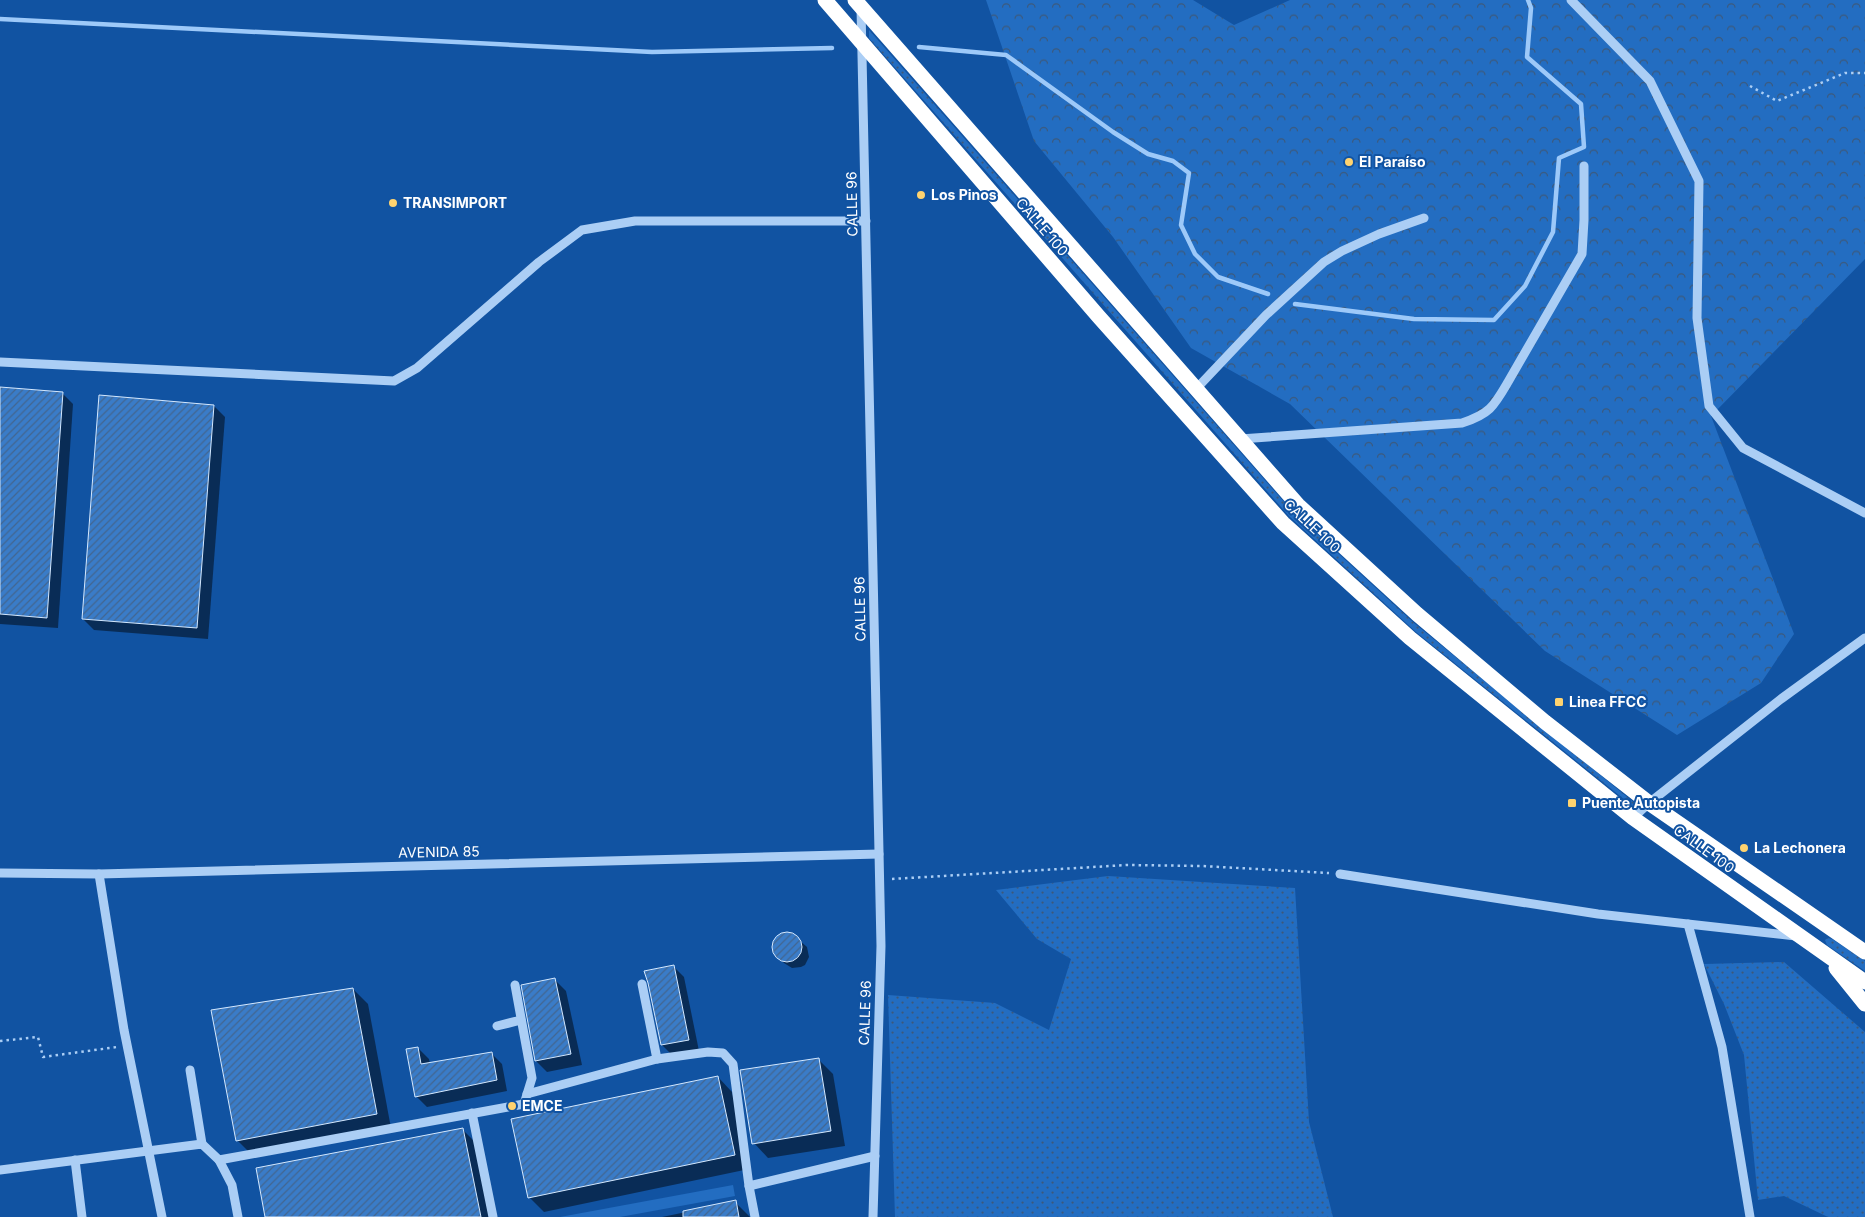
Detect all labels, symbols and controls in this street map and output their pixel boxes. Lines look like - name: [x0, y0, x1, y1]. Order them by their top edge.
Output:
- place label: El Paraíso: [1359, 153, 1426, 170]
- marker: El Paraíso: [1343, 156, 1355, 168]
- street label: CALLE 96: [842, 171, 861, 237]
- place label: Los Pinos: [931, 186, 997, 203]
- marker: Los Pinos: [915, 189, 927, 201]
- place label: TRANSIMPORT: [403, 194, 507, 211]
- street label: CALLE 100: [1013, 194, 1072, 259]
- marker: TRANSIMPORT: [387, 197, 399, 209]
- street label: CALLE 100: [1281, 495, 1344, 556]
- street label: CALLE 96: [850, 576, 869, 642]
- place label: Linea FFCC: [1569, 693, 1647, 710]
- marker: Linea FFCC: [1553, 696, 1565, 708]
- place label: Puente Autopista: [1582, 794, 1700, 811]
- marker: Puente Autopista: [1566, 797, 1578, 809]
- street label: CALLE 100: [1671, 821, 1738, 876]
- place label: La Lechonera: [1754, 839, 1846, 856]
- street label: AVENIDA 85: [398, 842, 480, 861]
- marker: La Lechonera: [1738, 842, 1750, 854]
- street label: CALLE 96: [855, 980, 874, 1046]
- place label: EMCE: [522, 1097, 562, 1114]
- marker: EMCE: [506, 1100, 518, 1112]

